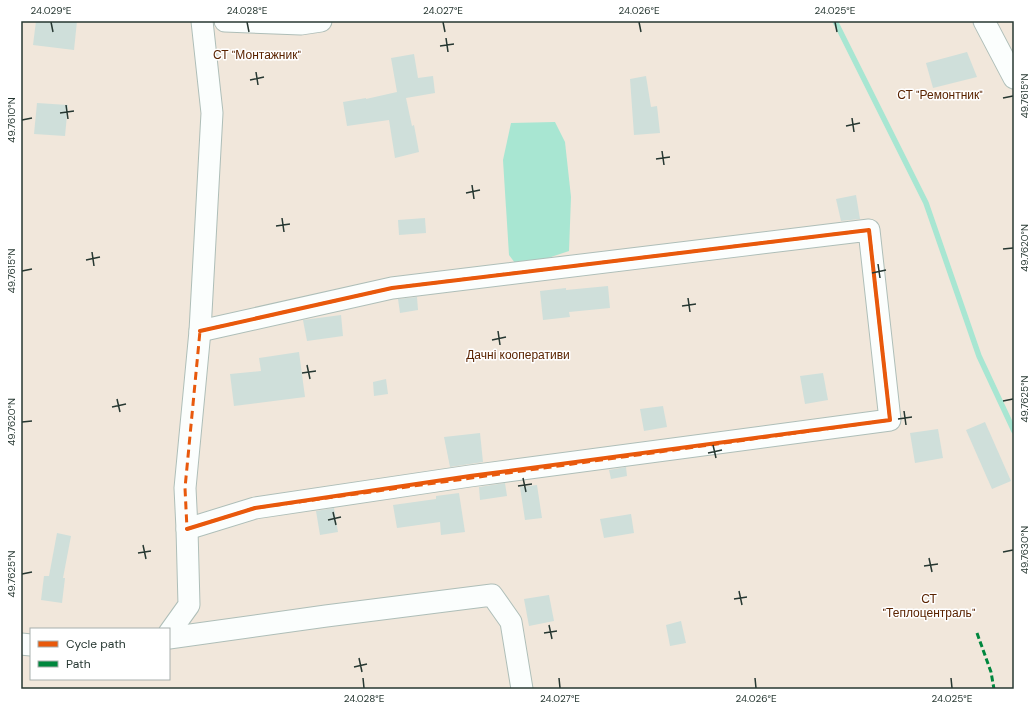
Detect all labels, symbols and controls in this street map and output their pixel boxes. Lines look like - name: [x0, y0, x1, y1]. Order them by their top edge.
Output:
- text: 24.029°E: [31, 4, 72, 17]
- text: 24.028°E: [227, 4, 268, 17]
- text: 24.027°E: [423, 4, 463, 17]
- text: 24.026°E: [618, 4, 660, 17]
- text: 24.025°E: [815, 4, 856, 17]
- park label: СТ "Монтажник": [213, 47, 301, 63]
- text: 49.7615°N: [1018, 74, 1031, 118]
- park label: СТ "Ремонтник": [897, 87, 983, 103]
- text: 49.7610°N: [5, 97, 18, 143]
- text: 49.7620°N: [1018, 224, 1031, 272]
- text: 49.7615°N: [5, 249, 18, 293]
- park label: Дачні кооперативи: [466, 347, 570, 363]
- text: 49.7625°N: [1018, 375, 1031, 423]
- text: 49.7620°N: [5, 398, 18, 446]
- text: 49.7630°N: [1018, 526, 1031, 574]
- text: 49.7625°N: [5, 550, 18, 598]
- park label: СТ "Теплоцентраль": [883, 591, 976, 621]
- legend: [30, 628, 170, 680]
- text: Cycle path: [66, 636, 126, 652]
- text: Path: [66, 656, 91, 672]
- text: 24.028°E: [344, 692, 385, 705]
- text: 24.027°E: [540, 692, 580, 705]
- text: 24.026°E: [735, 692, 777, 705]
- text: 24.025°E: [932, 692, 973, 705]

